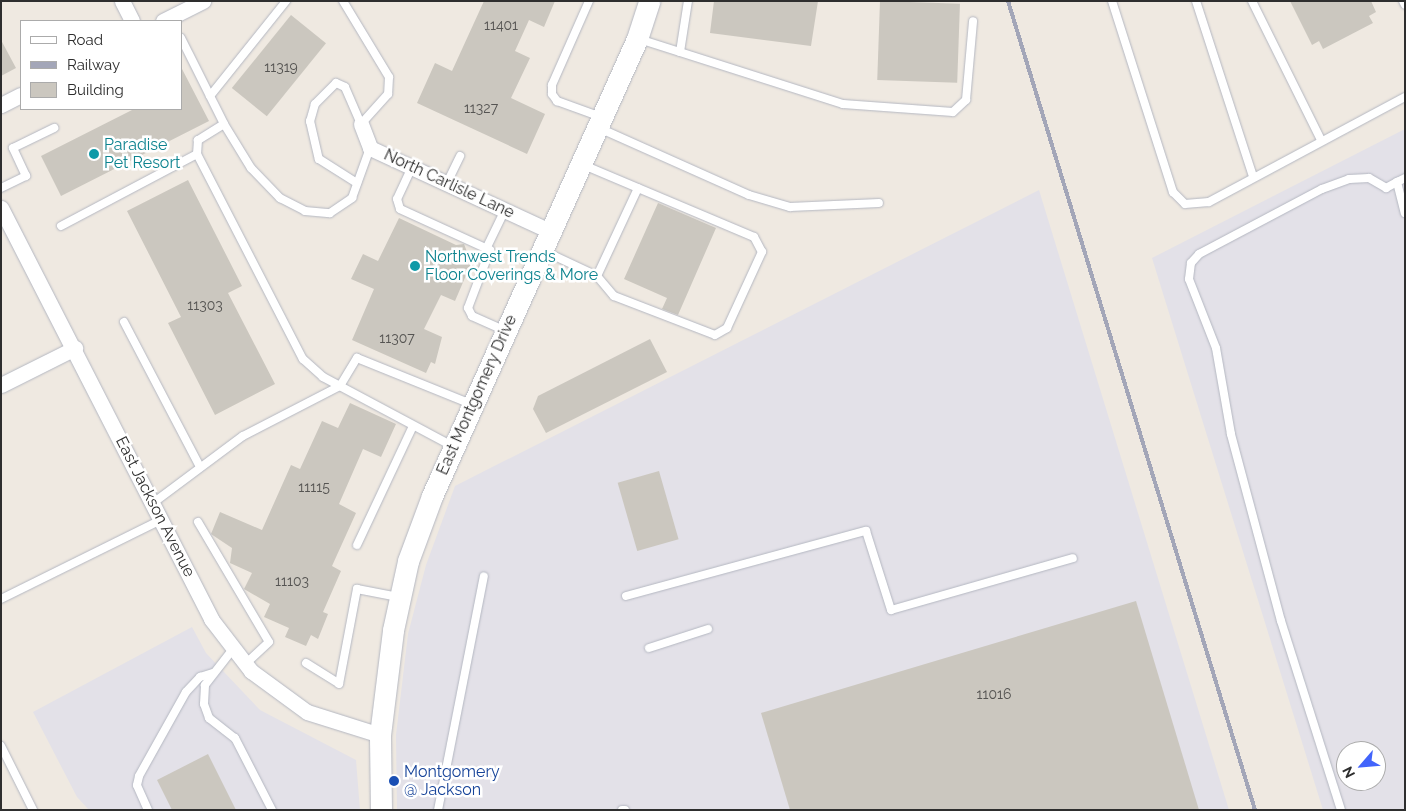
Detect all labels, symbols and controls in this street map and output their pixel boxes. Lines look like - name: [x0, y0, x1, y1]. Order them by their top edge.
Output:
- house number: 11401: [484, 17, 518, 33]
- legend: [20, 20, 182, 110]
- text: Road: [67, 31, 103, 49]
- text: Railway: [67, 56, 120, 74]
- house number: 11319: [264, 59, 298, 75]
- text: Building: [67, 81, 124, 99]
- house number: 11327: [464, 100, 498, 116]
- place label: Paradise Pet Resort: [104, 135, 180, 173]
- street label: North Carlisle Lane: [381, 145, 517, 223]
- marker: Paradise Pet Resort: [88, 148, 100, 160]
- place label: Northwest Trends Floor Coverings & More: [425, 247, 598, 285]
- marker: Northwest Trends Floor Coverings & More: [409, 260, 421, 272]
- house number: 11303: [187, 297, 223, 313]
- street label: East Montgomery Drive: [433, 312, 521, 478]
- house number: 11307: [379, 330, 415, 346]
- street label: East Jackson Avenue: [111, 433, 199, 581]
- house number: 11115: [298, 479, 330, 495]
- house number: 11103: [275, 573, 309, 589]
- house number: 11016: [977, 686, 1011, 702]
- north arrow: [1336, 741, 1386, 791]
- place label: Montgomery @ Jackson: [404, 762, 500, 800]
- text: N: [1339, 764, 1358, 781]
- marker: Montgomery @ Jackson: [388, 775, 400, 787]

